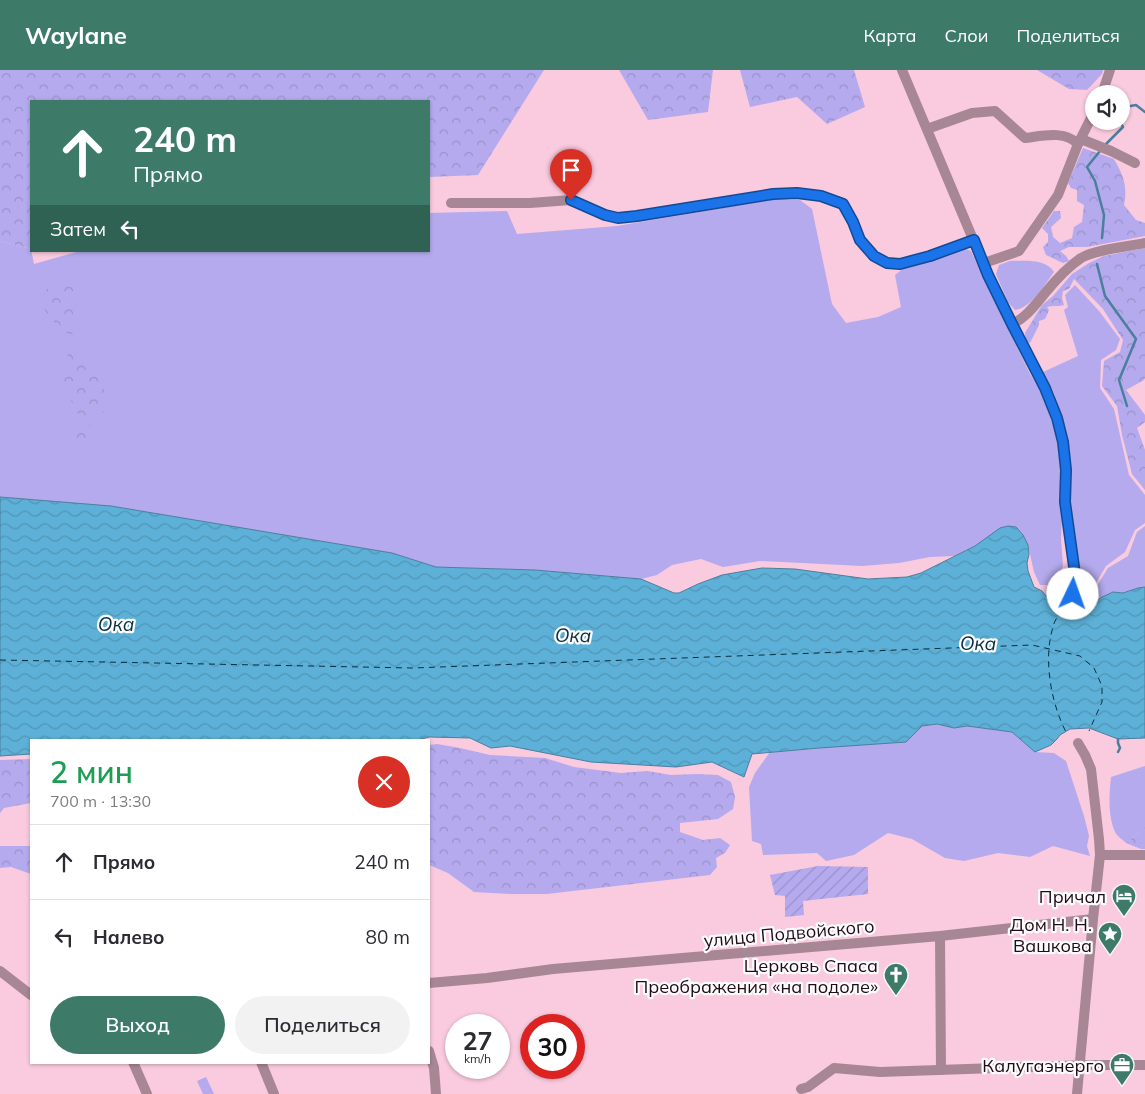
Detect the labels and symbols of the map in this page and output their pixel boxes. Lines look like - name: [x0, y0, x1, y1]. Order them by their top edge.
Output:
- pin: [550, 149, 592, 200]
- position arrow: [1046, 567, 1098, 619]
- water label: Ока: [98, 612, 134, 636]
- water label: Ока: [555, 623, 591, 647]
- water label: Ока: [960, 631, 996, 655]
- hotel icon: Причал: [1111, 883, 1137, 917]
- place label: Причал: [1039, 885, 1106, 908]
- place label: Дом Н. Н. Вашкова: [1010, 913, 1092, 957]
- street label: улица Подвойского: [703, 914, 875, 952]
- place icon: Дом Н. Н. Вашкова: [1097, 921, 1123, 955]
- place label: Церковь Спаса Преображения «на подоле»: [634, 954, 878, 998]
- church icon: Церковь Спаса Преображения «на подоле»: [883, 962, 909, 996]
- speed limit sign: 30: [520, 1014, 585, 1079]
- office icon: Калугаэнерго: [1109, 1052, 1135, 1086]
- place label: Калугаэнерго: [982, 1054, 1104, 1077]

